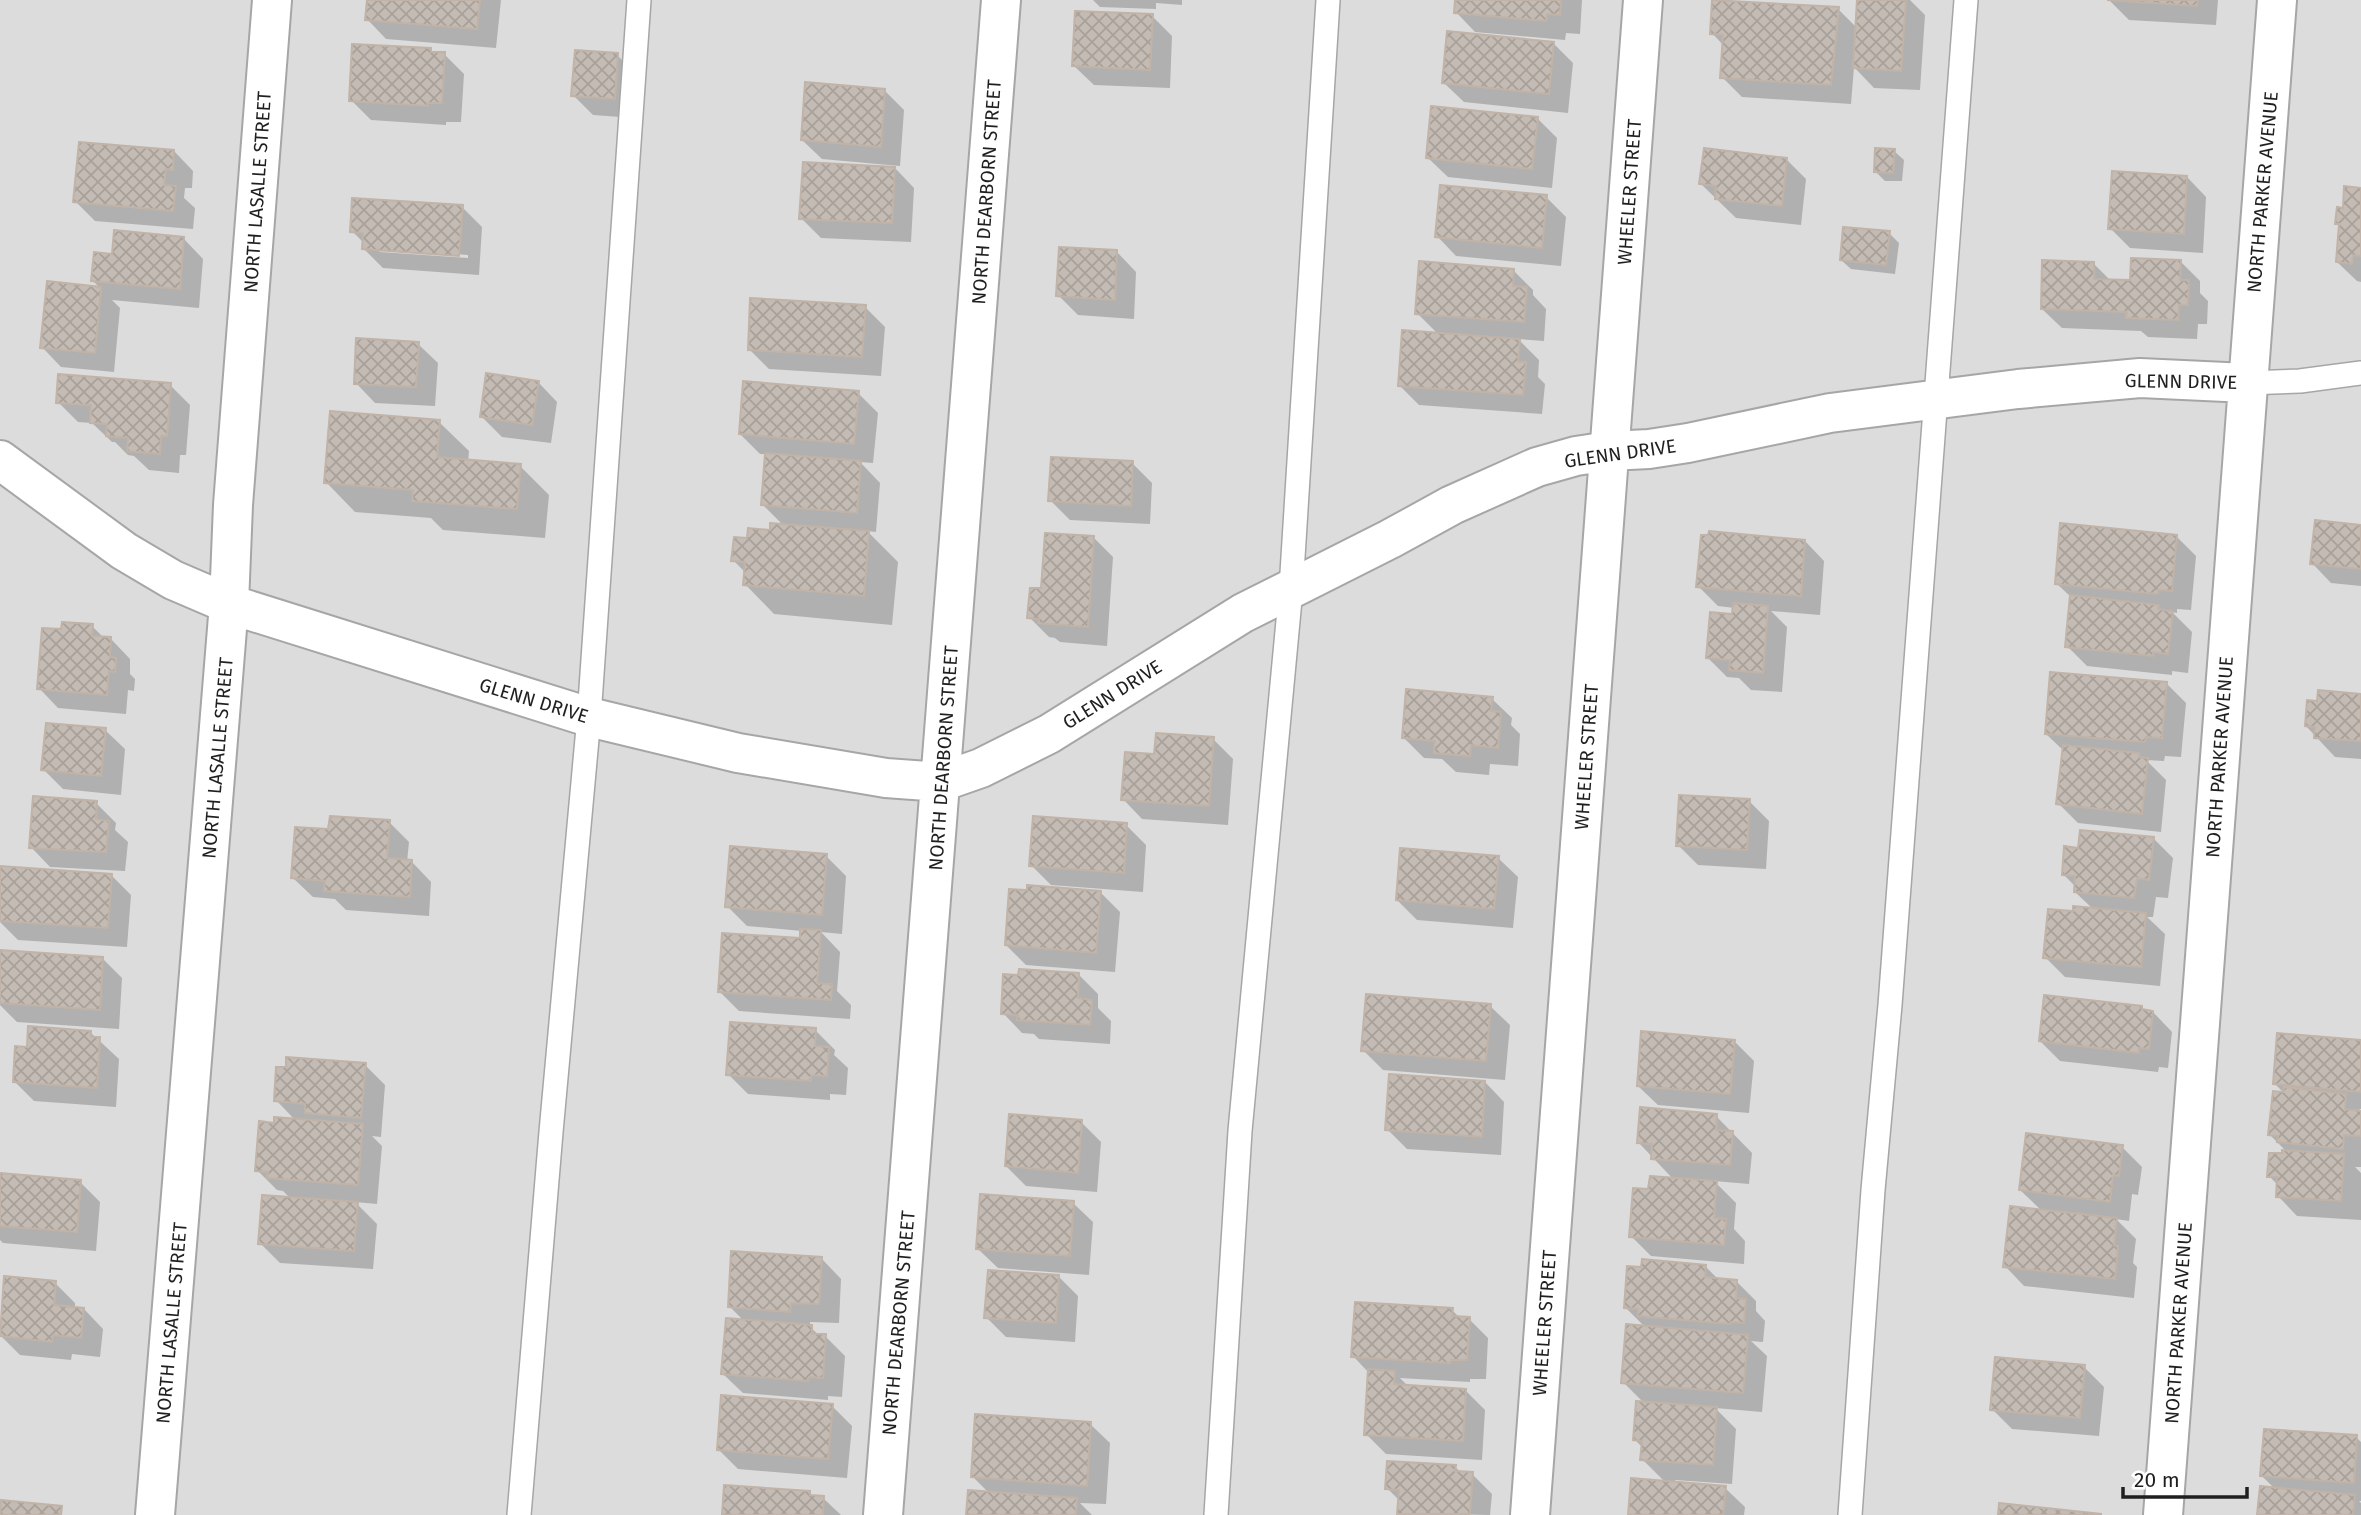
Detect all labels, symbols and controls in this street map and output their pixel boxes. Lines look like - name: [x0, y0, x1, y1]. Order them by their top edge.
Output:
- street label: NORTH DEARBORN STREET: [967, 79, 1006, 305]
- street label: NORTH LASALLE STREET: [239, 90, 276, 294]
- street label: NORTH PARKER AVENUE: [2242, 90, 2283, 294]
- street label: WHEELER STREET: [1613, 118, 1646, 266]
- street label: GLENN DRIVE: [2124, 369, 2238, 394]
- street label: GLENN DRIVE: [1563, 434, 1677, 473]
- street label: NORTH DEARBORN STREET: [924, 645, 963, 871]
- street label: GLENN DRIVE: [1058, 655, 1166, 734]
- street label: NORTH PARKER AVENUE: [2201, 655, 2238, 859]
- street label: NORTH LASALLE STREET: [197, 656, 238, 860]
- street label: GLENN DRIVE: [477, 673, 591, 728]
- street label: WHEELER STREET: [1570, 683, 1603, 831]
- street label: NORTH DEARBORN STREET: [877, 1210, 920, 1436]
- street label: NORTH LASALLE STREET: [151, 1221, 192, 1425]
- street label: NORTH PARKER AVENUE: [2160, 1221, 2197, 1425]
- street label: WHEELER STREET: [1528, 1249, 1561, 1397]
- scale bar: [2123, 1456, 2247, 1500]
- text: 20 m: [2134, 1467, 2180, 1493]

